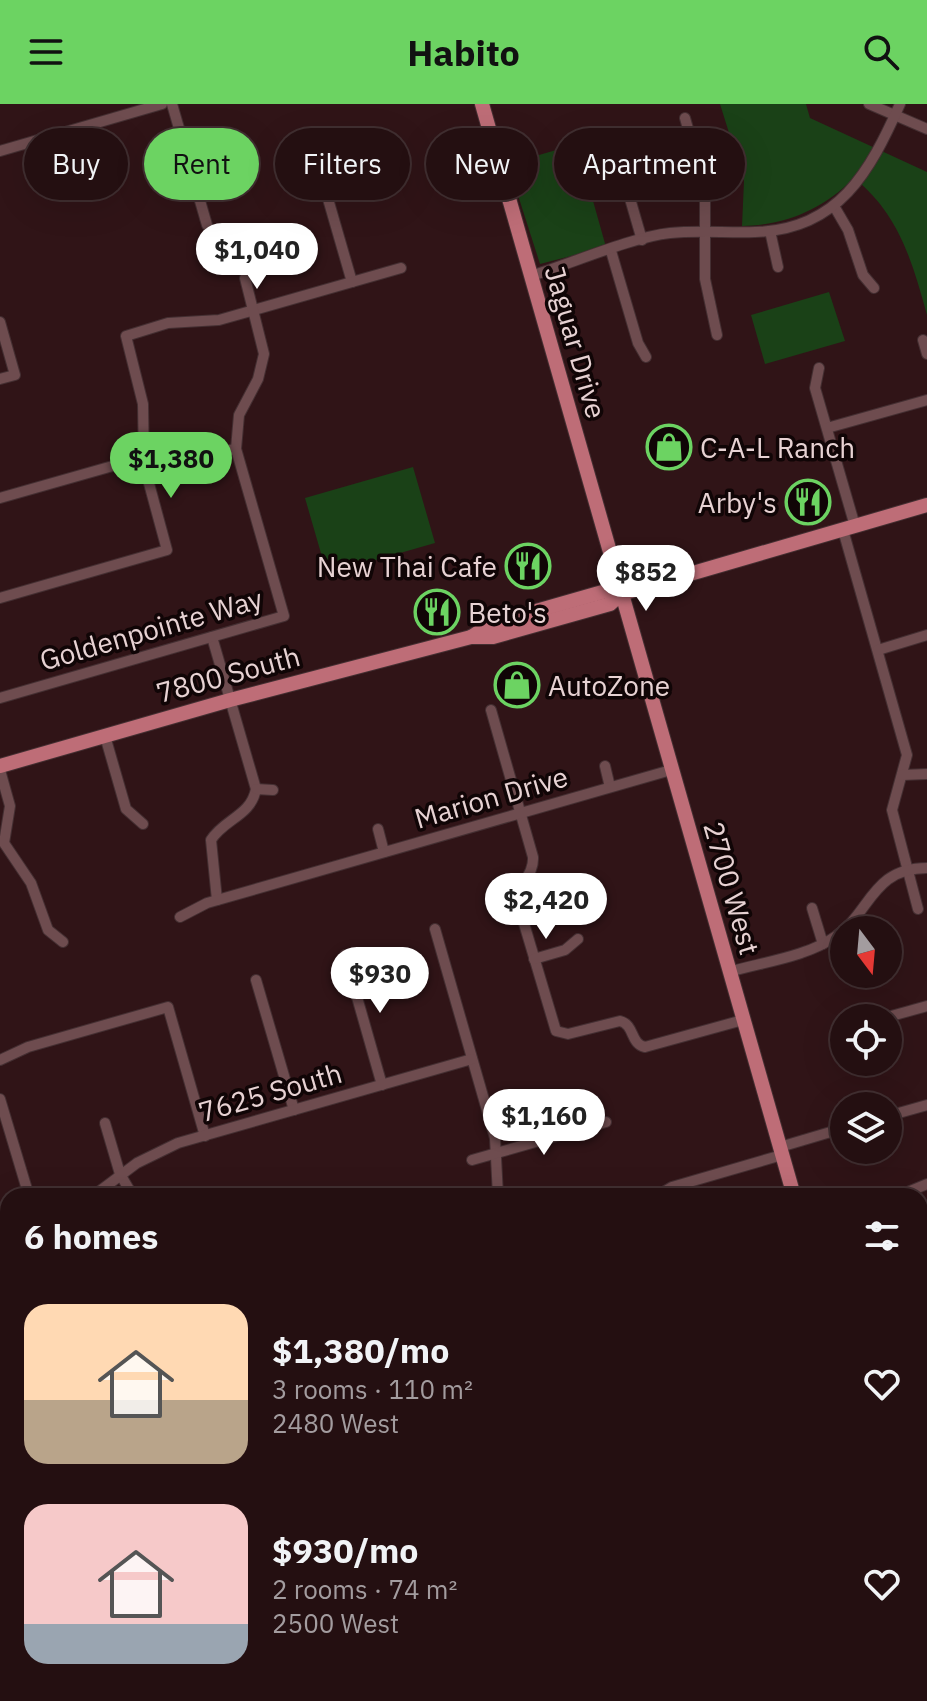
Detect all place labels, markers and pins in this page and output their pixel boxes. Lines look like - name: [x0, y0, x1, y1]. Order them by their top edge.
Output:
- pin: $1,040: [192, 223, 322, 291]
- shop icon: C-A-L Ranch: [645, 423, 693, 471]
- place label: C-A-L Ranch: [700, 429, 855, 466]
- pin: $1,380: [106, 432, 236, 500]
- restaurant icon: Arby's: [784, 478, 832, 526]
- place label: Arby's: [698, 484, 777, 521]
- restaurant icon: New Thai Cafe: [504, 542, 552, 590]
- pin: $852: [599, 545, 693, 613]
- place label: New Thai Cafe: [317, 548, 497, 585]
- restaurant icon: Beto's: [413, 588, 461, 636]
- place label: Beto's: [468, 594, 547, 631]
- shop icon: AutoZone: [493, 661, 541, 709]
- place label: AutoZone: [548, 667, 670, 704]
- pin: $2,420: [481, 873, 611, 941]
- pin: $930: [333, 947, 427, 1015]
- pin: $1,160: [479, 1089, 609, 1157]

